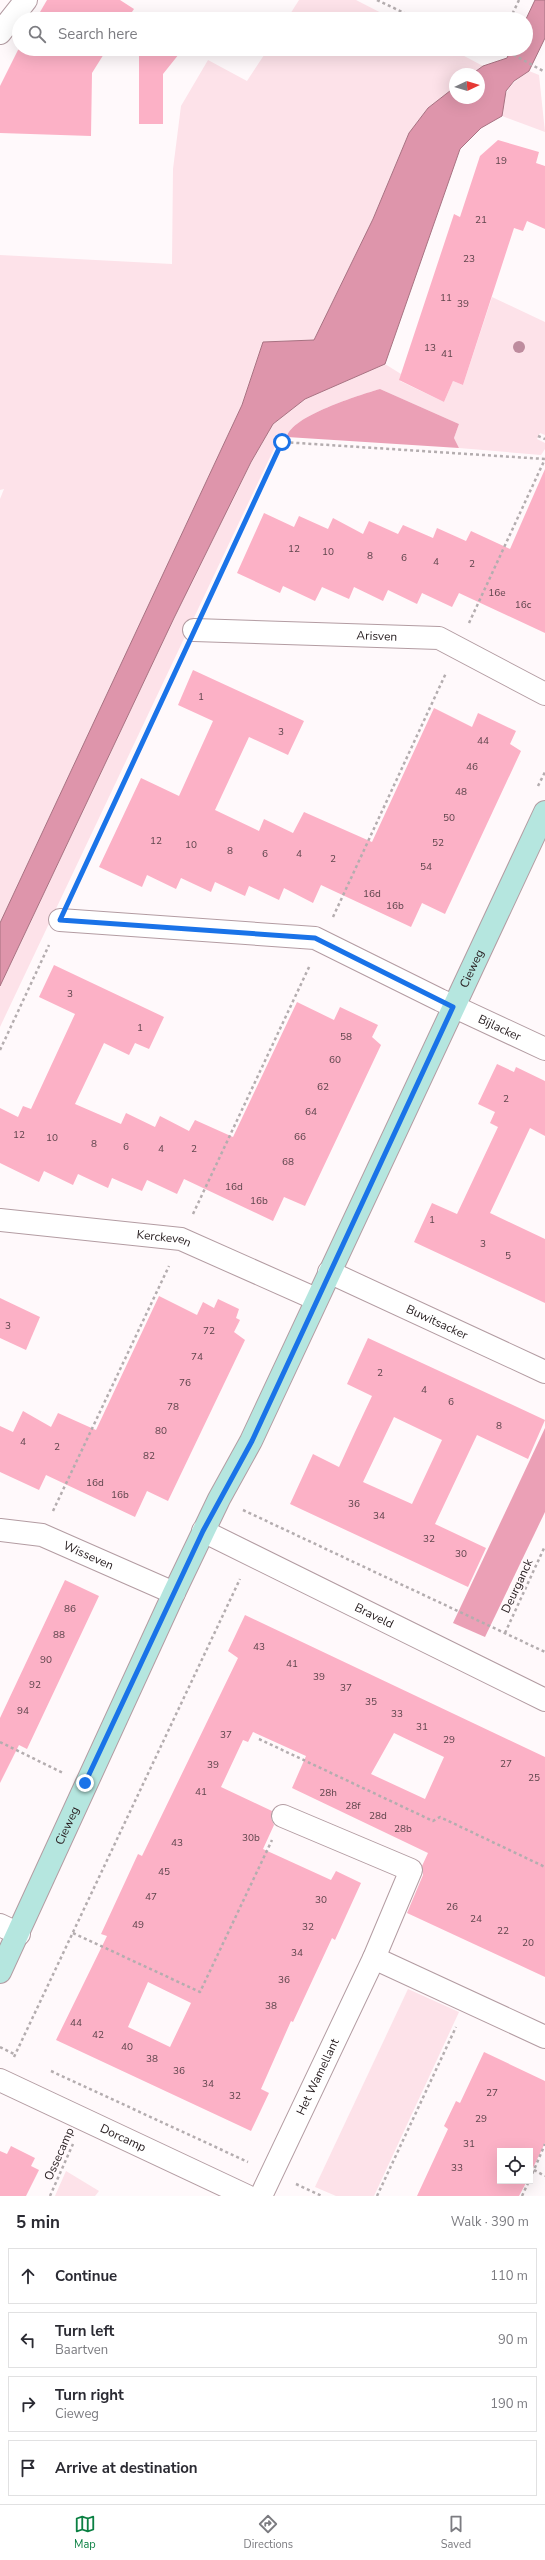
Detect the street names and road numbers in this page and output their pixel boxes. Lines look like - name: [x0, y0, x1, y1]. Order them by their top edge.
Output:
- street label: Arisven: [356, 627, 398, 645]
- street label: Cieweg: [456, 947, 488, 990]
- street label: Bijlacker: [476, 1011, 524, 1045]
- street label: Kerckeven: [136, 1226, 194, 1251]
- street label: Buwitsacker: [404, 1301, 471, 1343]
- street label: Wisseven: [61, 1537, 116, 1573]
- street label: Deurganck: [497, 1555, 537, 1616]
- street label: Braveld: [352, 1599, 396, 1632]
- street label: Cieweg: [51, 1804, 83, 1847]
- street label: Het Wamellant: [293, 2035, 343, 2118]
- street label: Dorcamp: [98, 2120, 149, 2155]
- street label: Ossecamp: [40, 2125, 78, 2183]

